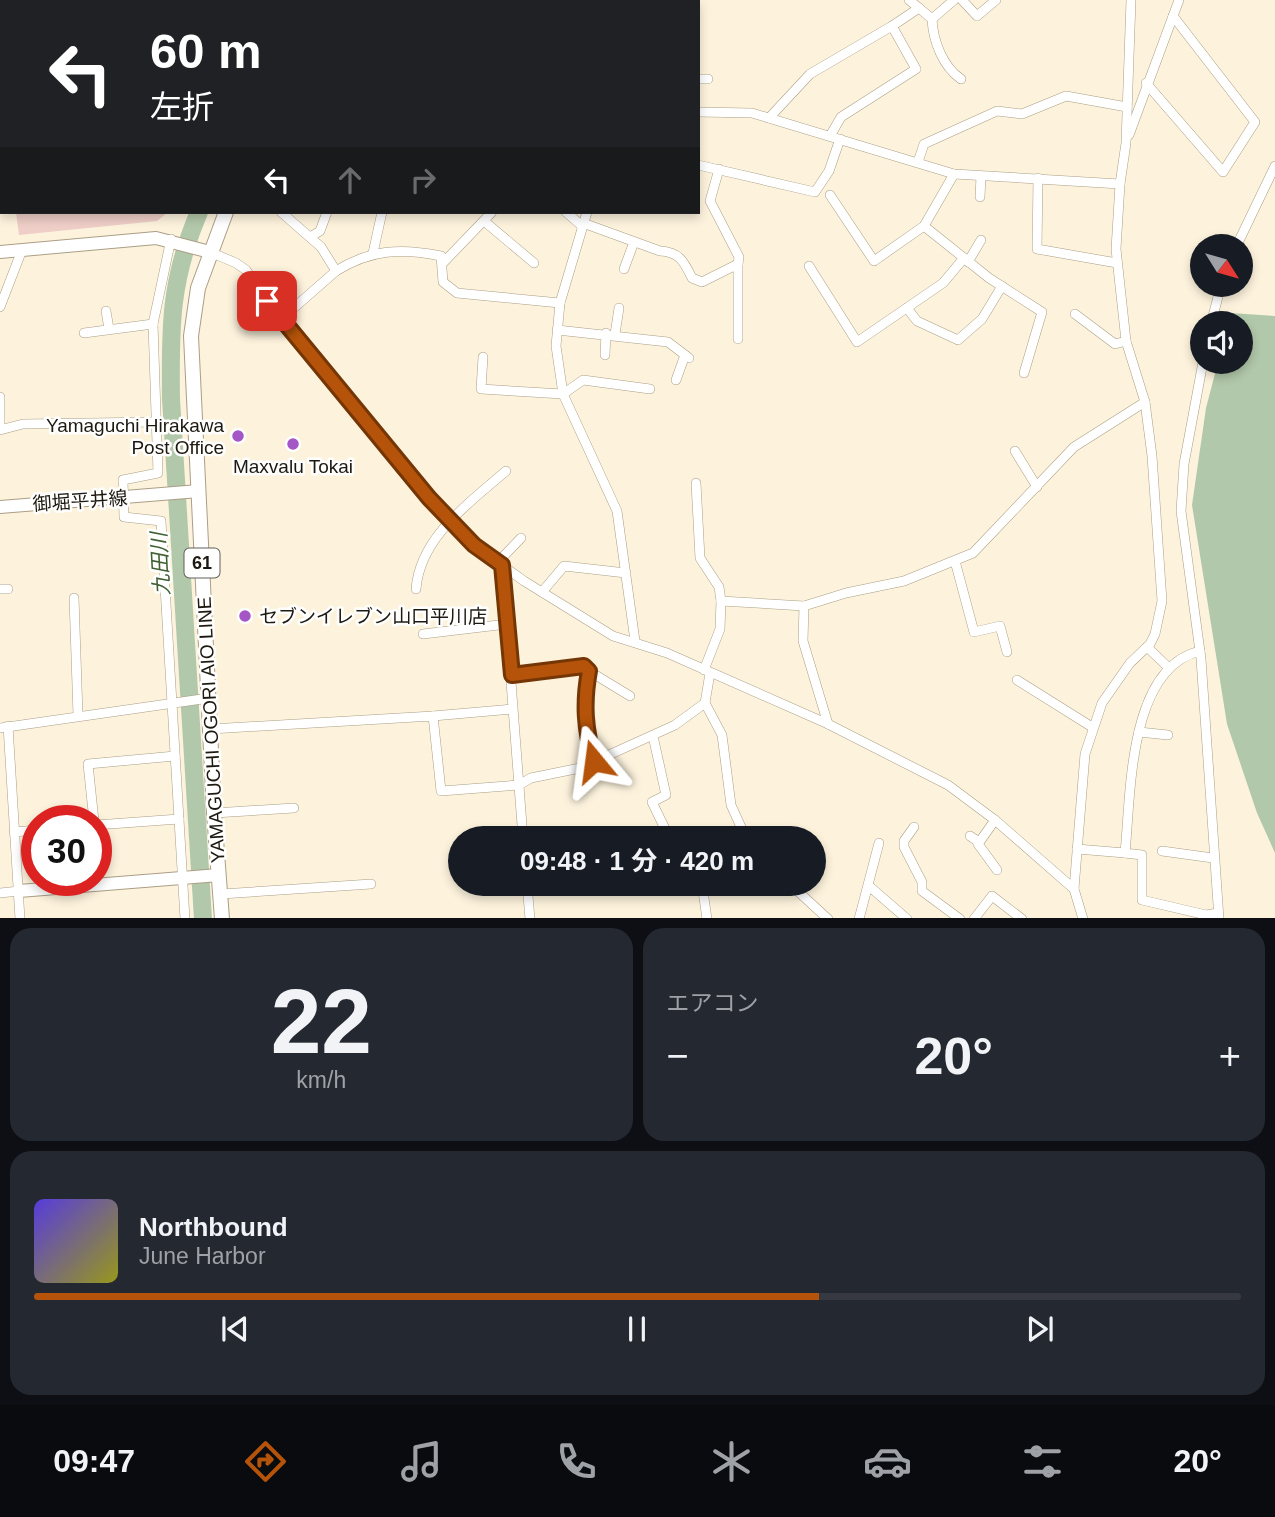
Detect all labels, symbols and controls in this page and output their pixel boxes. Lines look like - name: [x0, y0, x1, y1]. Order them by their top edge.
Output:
- text: 60 m: [150, 24, 262, 78]
- icon: left: [35, 28, 126, 119]
- text: 左折: [150, 89, 214, 125]
- icon: left: [258, 161, 296, 199]
- icon: ahead: [331, 161, 369, 199]
- icon: right: [404, 161, 442, 199]
- north arrow: [1190, 234, 1253, 298]
- map controls: [1190, 234, 1253, 374]
- pin: [237, 271, 297, 331]
- icon: arrive: [248, 282, 286, 320]
- button: sound: [1190, 311, 1253, 374]
- place label: Yamaguchi Hirakawa Post Office: [46, 415, 224, 458]
- marker: Yamaguchi Hirakawa Post Office: [230, 428, 246, 444]
- marker: Maxvalu Tokai: [285, 436, 301, 452]
- place label: Maxvalu Tokai: [233, 456, 353, 477]
- street label: 御堀平井線: [32, 487, 128, 515]
- water label: 九田川: [147, 530, 173, 596]
- road number: 61: [184, 548, 220, 578]
- street label: YAMAGUCHI OGORI AIO LINE: [194, 596, 228, 864]
- place label: セブンイレブン山口平川店: [259, 606, 487, 627]
- marker: セブンイレブン山口平川店: [237, 608, 253, 624]
- position arrow: [557, 724, 631, 798]
- speed limit sign: 30: [21, 805, 112, 896]
- text: 09:48 · 1 分 · 420 m: [520, 846, 754, 876]
- text: 22: [271, 971, 372, 1072]
- text: エアコン: [667, 990, 759, 1016]
- text: 20°: [914, 1027, 993, 1085]
- text: −: [667, 1035, 689, 1077]
- text: +: [1219, 1035, 1241, 1077]
- text: km/h: [296, 1067, 346, 1093]
- text: Northbound: [139, 1212, 288, 1242]
- text: June Harbor: [139, 1243, 266, 1269]
- icon: previous: [216, 1310, 254, 1348]
- icon: pause: [618, 1310, 656, 1348]
- icon: next: [1021, 1310, 1059, 1348]
- icon: directions: [241, 1437, 290, 1486]
- icon: music: [397, 1437, 446, 1486]
- icon: phone: [552, 1437, 601, 1486]
- icon: climate: [707, 1437, 756, 1486]
- icon: car: [863, 1437, 912, 1486]
- icon: filters: [1018, 1437, 1067, 1486]
- text: 09:47: [53, 1443, 135, 1479]
- text: 20°: [1173, 1443, 1222, 1479]

